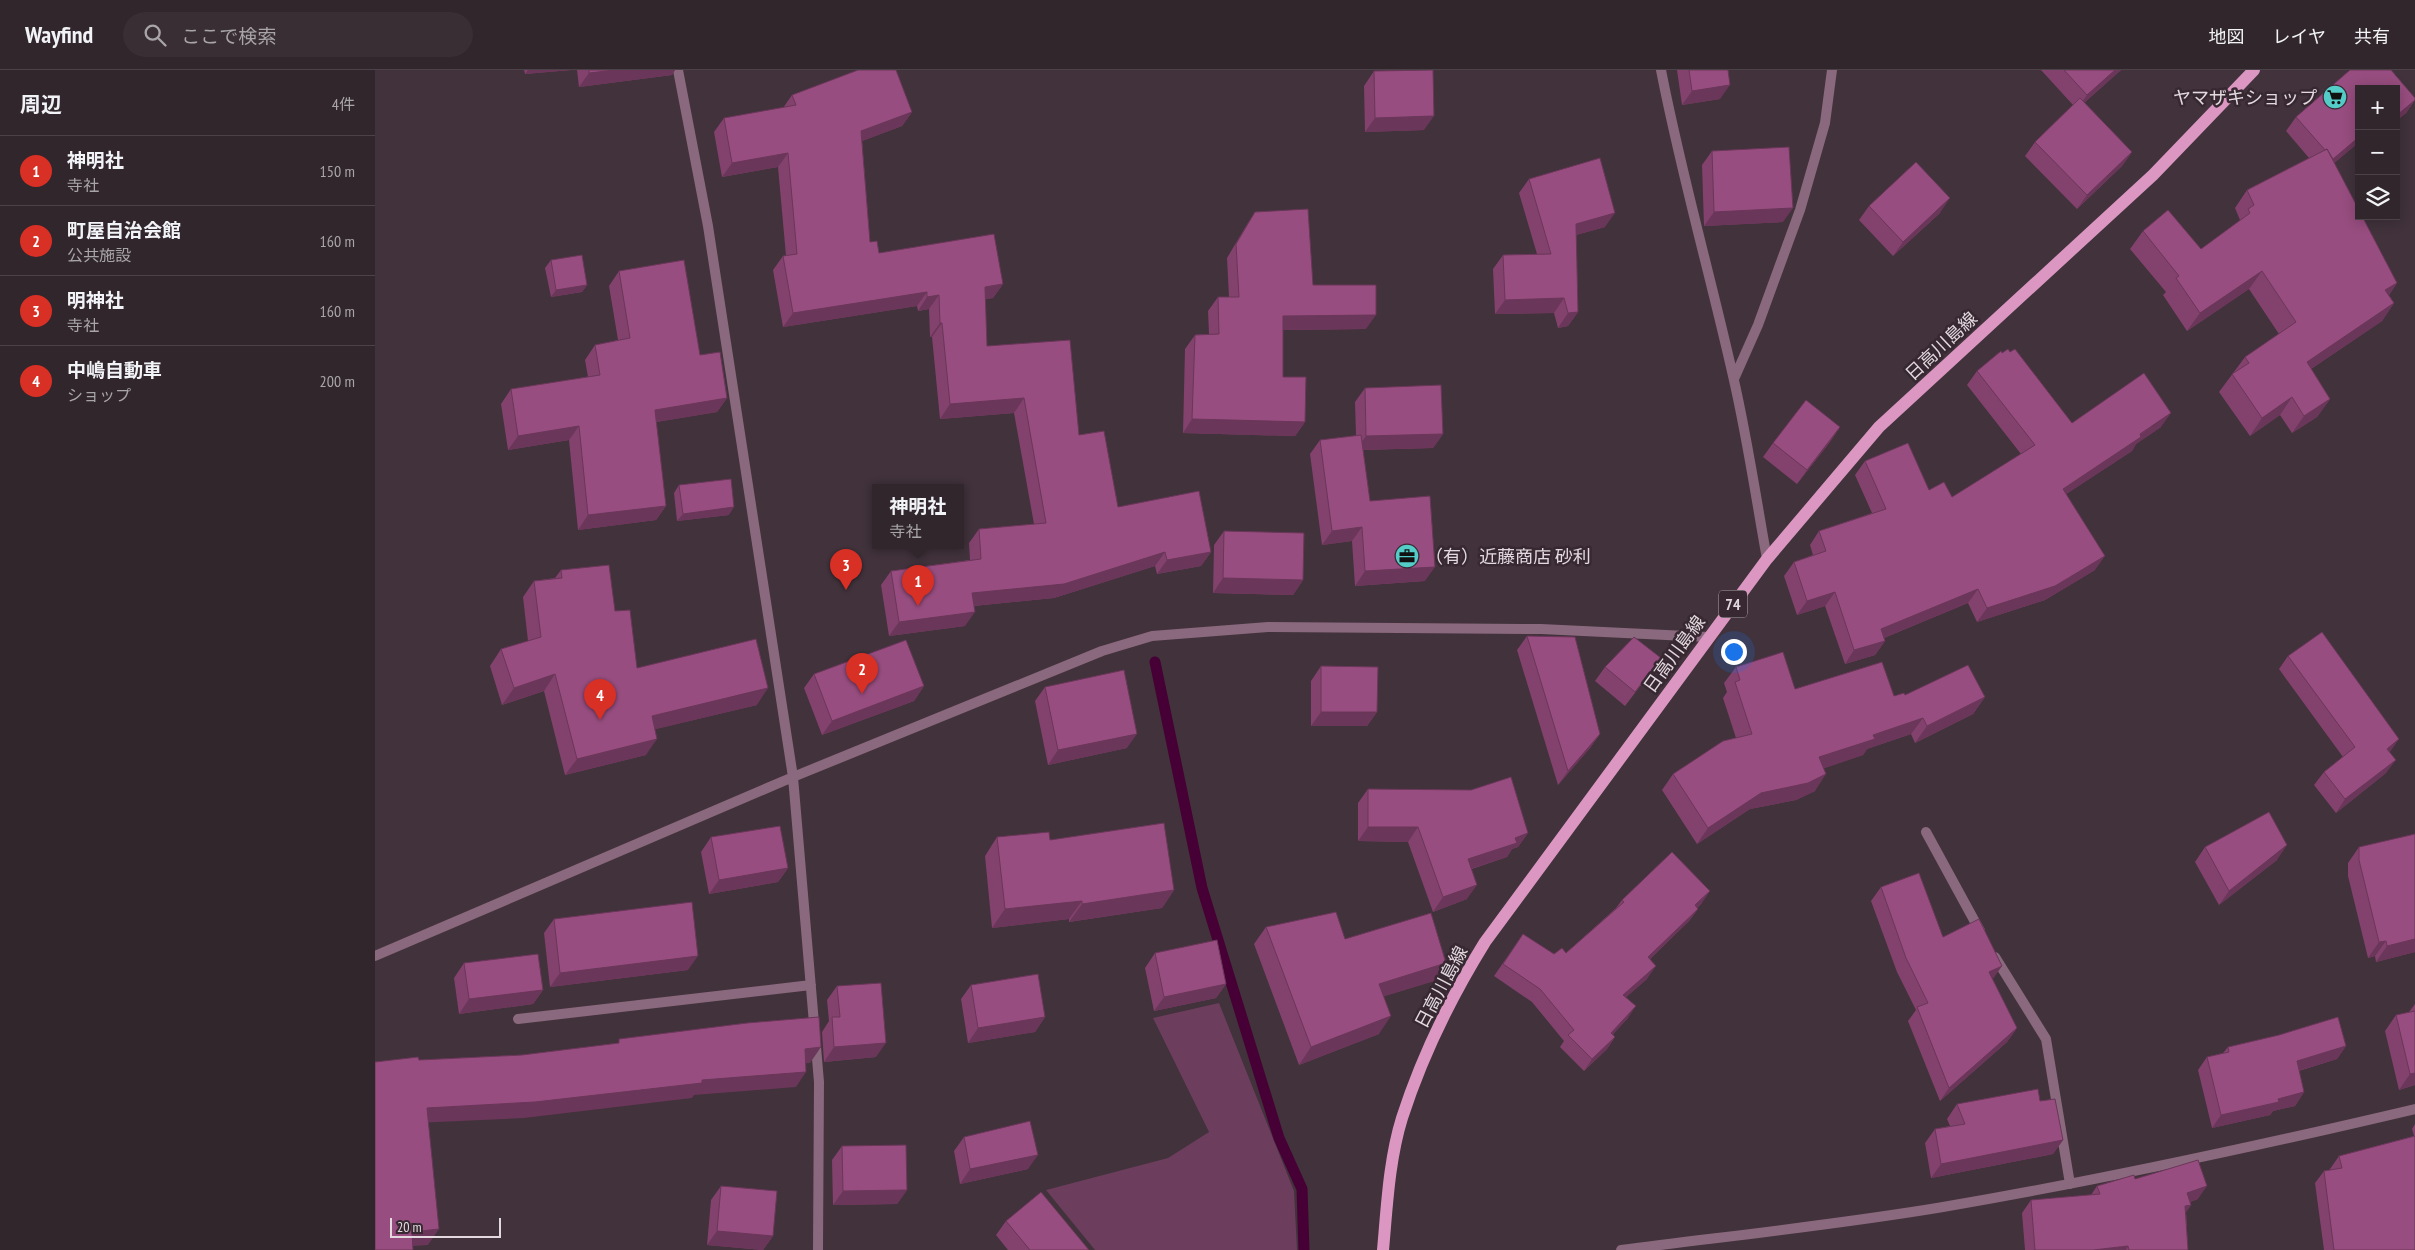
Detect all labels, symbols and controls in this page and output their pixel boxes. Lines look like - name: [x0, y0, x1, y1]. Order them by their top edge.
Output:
- search box: [123, 12, 473, 57]
- text: Wayfind: [25, 19, 93, 50]
- icon: search: [141, 21, 169, 49]
- text: ここで検索: [181, 24, 276, 48]
- text: 地図: [2209, 25, 2245, 48]
- text: レイヤ: [2273, 25, 2326, 48]
- text: 共有: [2354, 25, 2390, 48]
- supermarket icon: ヤマザキショップ: [2322, 84, 2348, 110]
- map controls: [2355, 85, 2400, 220]
- button: +: [2355, 85, 2400, 130]
- place label: ヤマザキショップ: [2173, 86, 2317, 109]
- text: 周辺: [20, 91, 62, 118]
- text: 4件: [332, 94, 355, 114]
- button: −: [2355, 130, 2400, 175]
- text: 神明社: [67, 148, 124, 172]
- text: 1: [32, 161, 40, 181]
- text: 150 m: [320, 161, 355, 181]
- text: 寺社: [67, 175, 99, 195]
- button: layers: [2355, 175, 2400, 220]
- text: 町屋自治会館: [67, 218, 181, 242]
- text: 2: [32, 231, 40, 251]
- text: 160 m: [320, 231, 355, 251]
- text: 公共施設: [67, 245, 131, 265]
- text: 明神社: [67, 288, 124, 312]
- text: 3: [32, 301, 40, 321]
- text: 160 m: [320, 301, 355, 321]
- street label: 日高川島線: [1900, 307, 1982, 385]
- text: 寺社: [67, 315, 99, 335]
- text: 中嶋自動車: [67, 358, 162, 382]
- text: 4: [32, 371, 40, 391]
- text: 200 m: [320, 371, 355, 391]
- text: ショップ: [67, 385, 131, 405]
- popup: [872, 484, 964, 549]
- text: 神明社: [889, 494, 947, 518]
- text: 寺社: [889, 521, 922, 541]
- office icon: （有）近藤商店 砂利: [1394, 543, 1420, 569]
- place label: （有）近藤商店 砂利: [1425, 545, 1591, 568]
- pin: 3: [830, 549, 862, 590]
- pin: 1: [902, 565, 934, 606]
- road number: 74: [1719, 590, 1747, 618]
- street label: 日高川島線: [1638, 611, 1710, 697]
- your location: [1721, 639, 1747, 665]
- pin: 2: [846, 653, 878, 694]
- pin: 4: [584, 679, 616, 720]
- street label: 日高川島線: [1410, 942, 1472, 1032]
- scale bar: [390, 1215, 501, 1238]
- text: 20 m: [397, 1218, 422, 1236]

